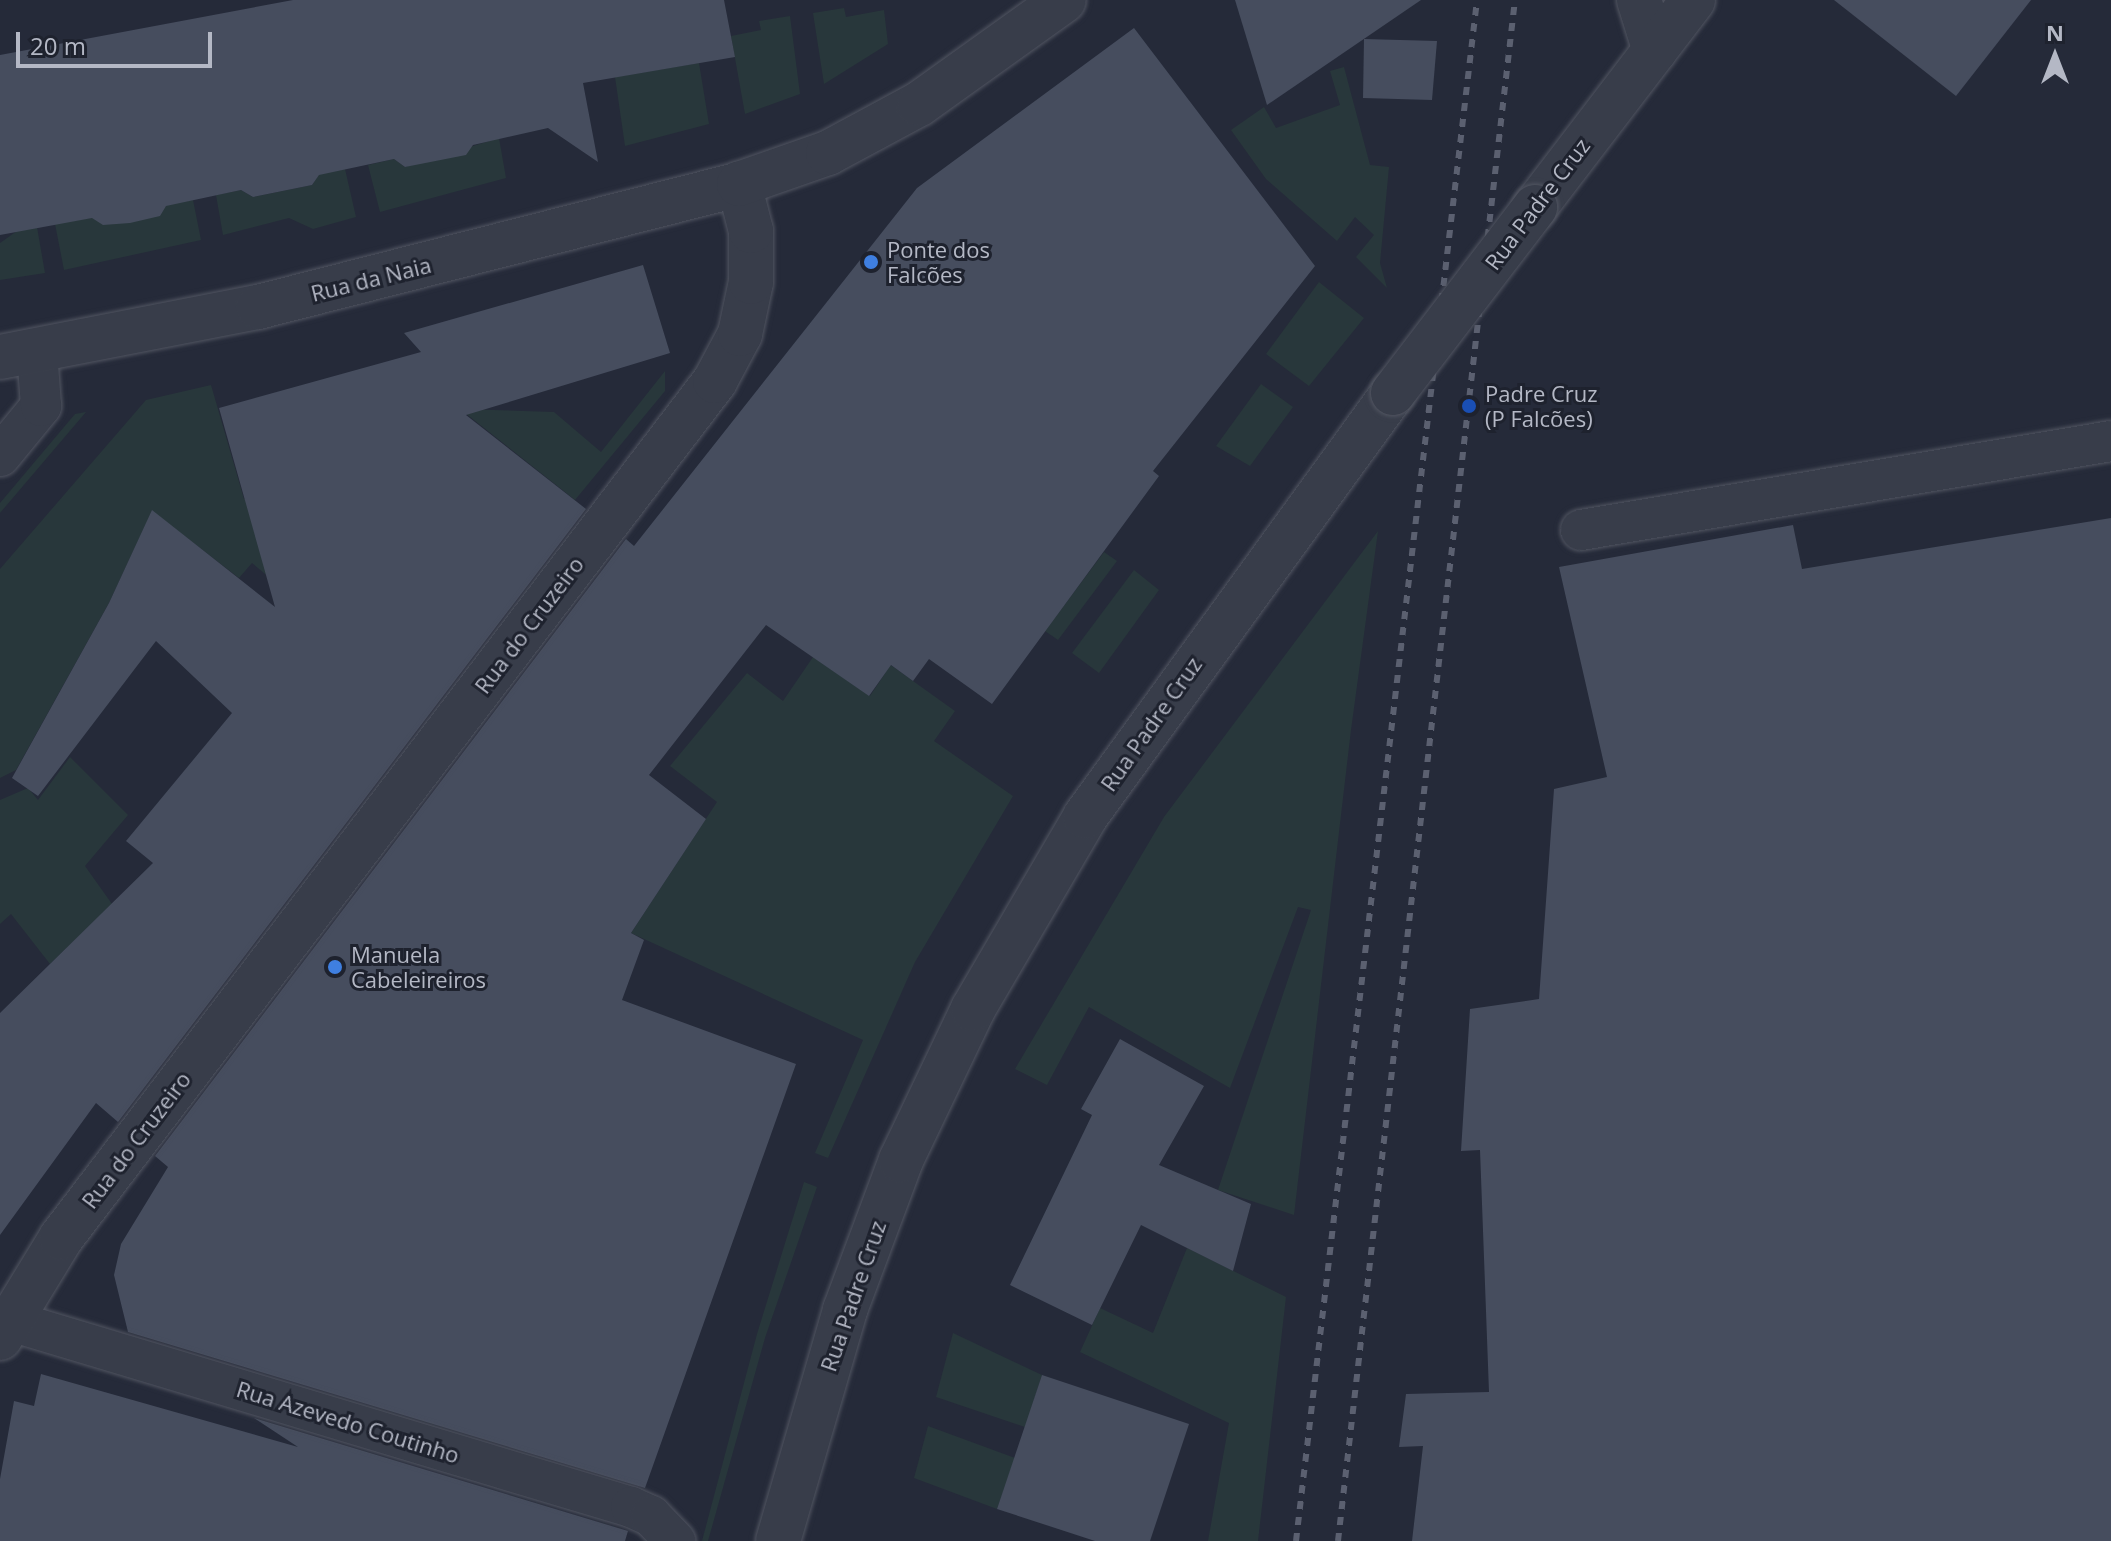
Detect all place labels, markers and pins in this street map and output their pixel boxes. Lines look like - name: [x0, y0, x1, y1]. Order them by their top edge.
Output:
- place label: Ponte dos Falcões: [887, 236, 990, 288]
- marker: Ponte dos Falcões: [862, 253, 880, 271]
- place label: Padre Cruz (P Falcões): [1485, 380, 1598, 432]
- marker: Padre Cruz (P Falcões): [1460, 397, 1478, 415]
- place label: Manuela Cabeleireiros: [351, 941, 486, 992]
- marker: Manuela Cabeleireiros: [326, 958, 344, 976]

